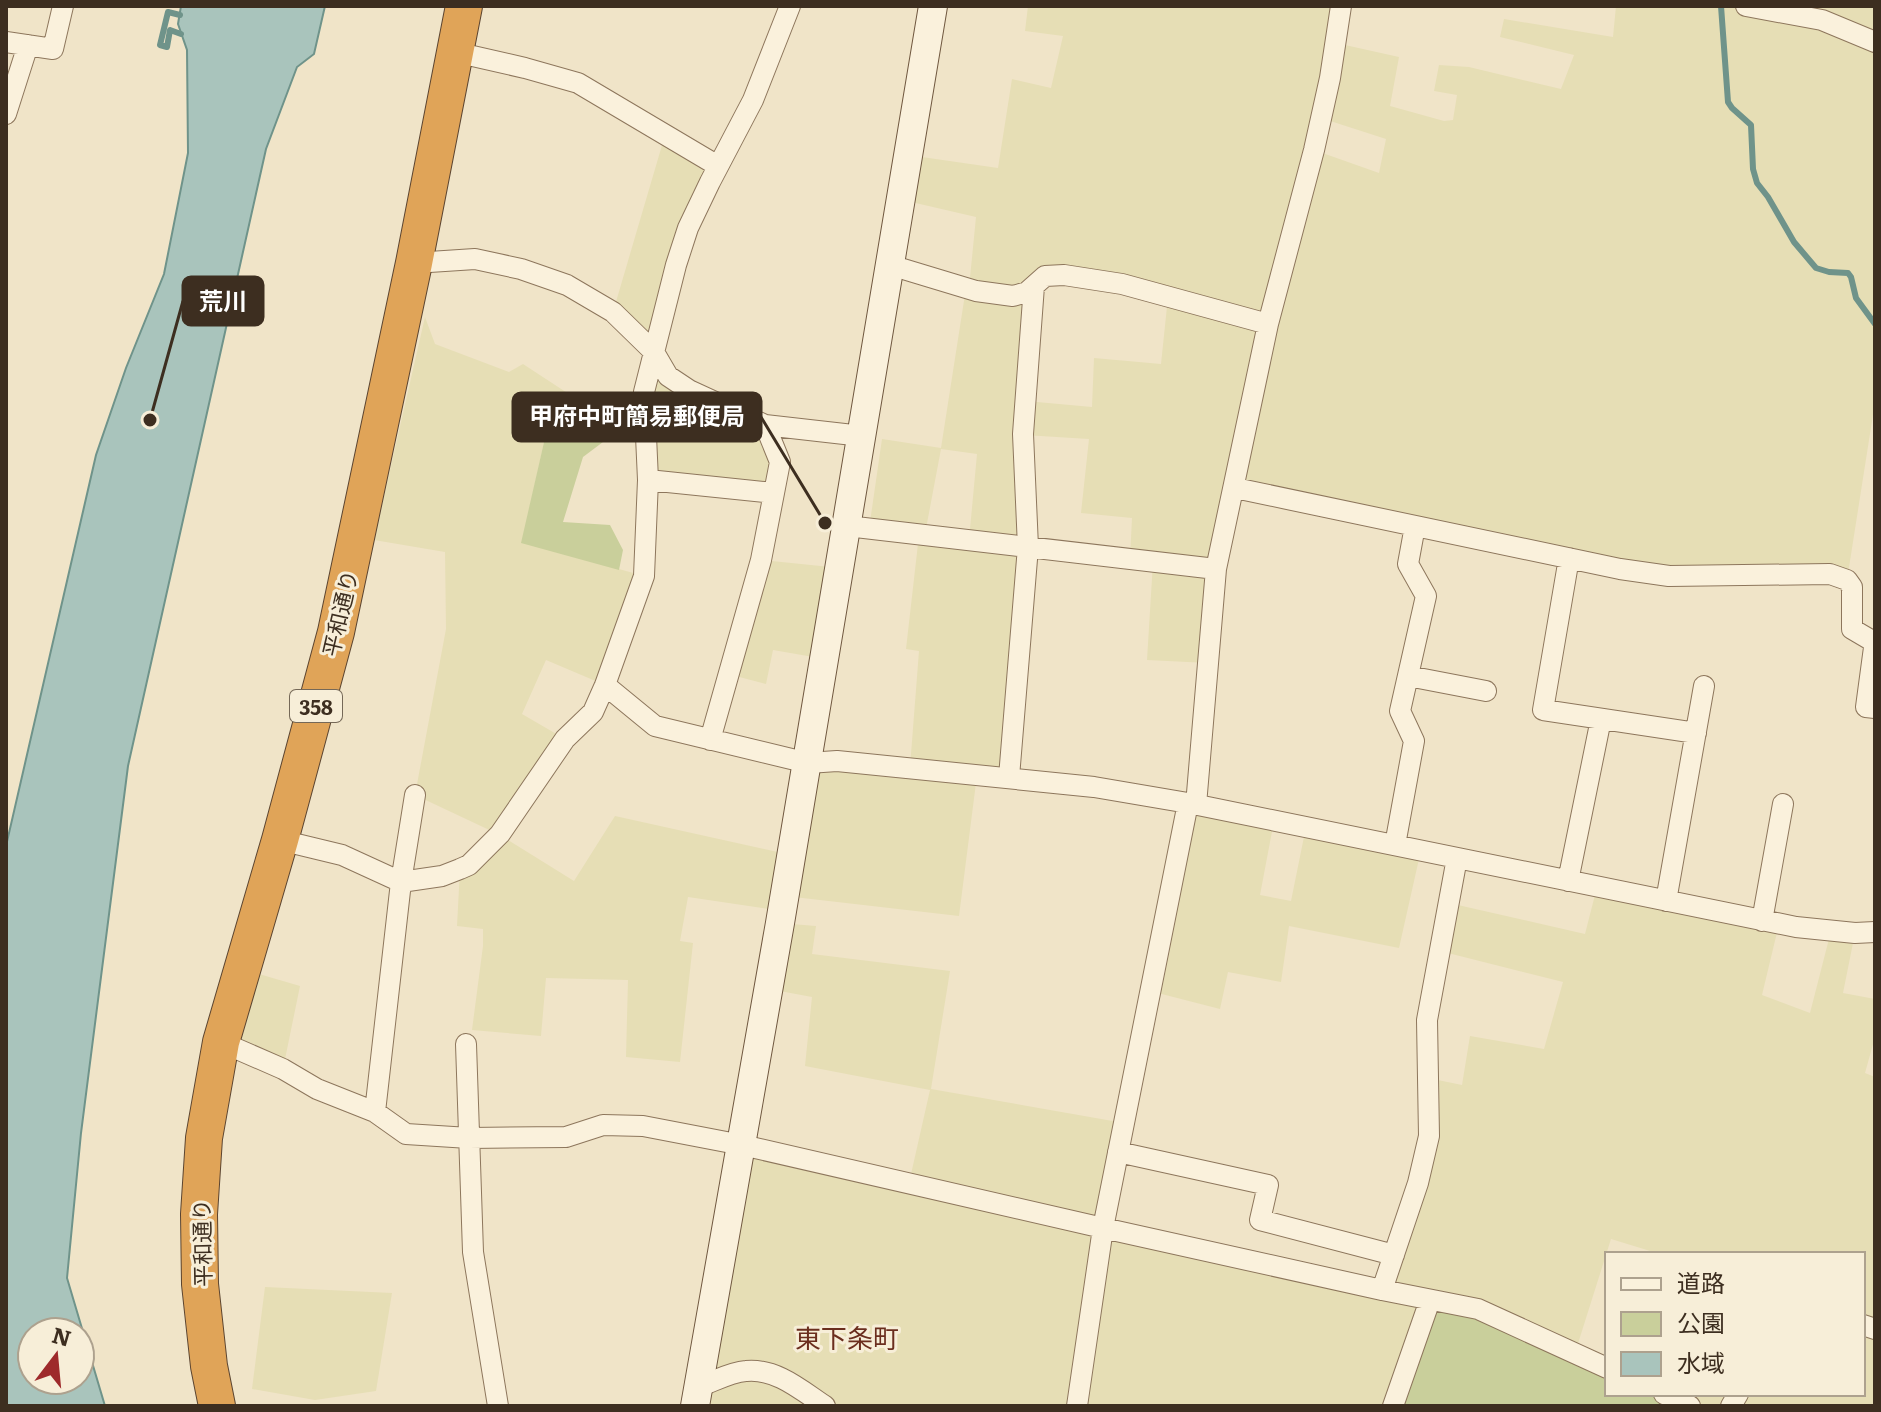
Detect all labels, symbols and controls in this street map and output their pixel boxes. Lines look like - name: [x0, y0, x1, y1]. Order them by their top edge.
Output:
- callout: 荒川: [183, 277, 263, 325]
- text: 荒川: [199, 282, 247, 317]
- callout: 甲府中町簡易郵便局: [513, 393, 761, 441]
- text: 甲府中町簡易郵便局: [529, 397, 745, 432]
- street label: 平和通り: [313, 566, 365, 660]
- road number: 358: [290, 690, 342, 722]
- street label: 平和通り: [184, 1199, 218, 1287]
- legend: [1605, 1252, 1865, 1396]
- text: 道路: [1677, 1264, 1725, 1299]
- text: 公園: [1677, 1304, 1725, 1339]
- north arrow: [16, 1316, 96, 1396]
- text: N: [49, 1317, 75, 1354]
- district label: 東下条町: [795, 1317, 899, 1356]
- text: 水域: [1677, 1344, 1725, 1379]

